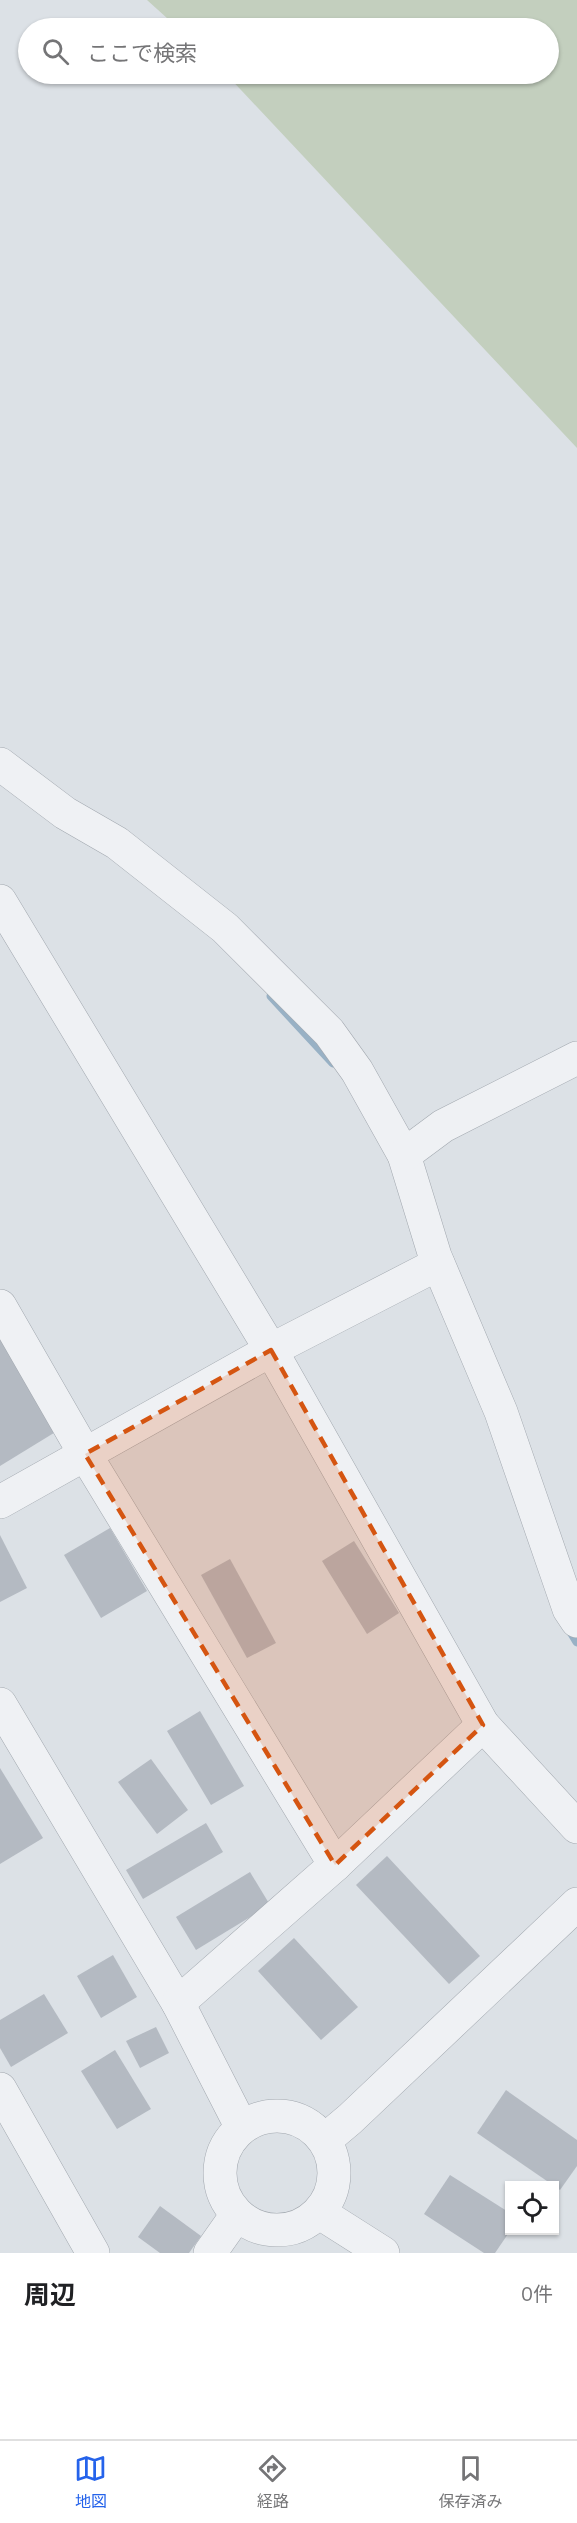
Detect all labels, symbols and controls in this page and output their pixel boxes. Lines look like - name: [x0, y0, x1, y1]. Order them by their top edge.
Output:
- search box: [18, 18, 559, 84]
- icon: search: [39, 35, 72, 68]
- text: ここで検索: [87, 39, 197, 67]
- map controls: [505, 2181, 559, 2235]
- button: locate: [505, 2181, 559, 2235]
- text: 周辺: [24, 2278, 76, 2311]
- text: 0件: [521, 2281, 553, 2306]
- tab: 地図: [74, 2452, 107, 2512]
- tab: 経路: [256, 2452, 289, 2512]
- tab: 保存済み: [438, 2452, 502, 2512]

